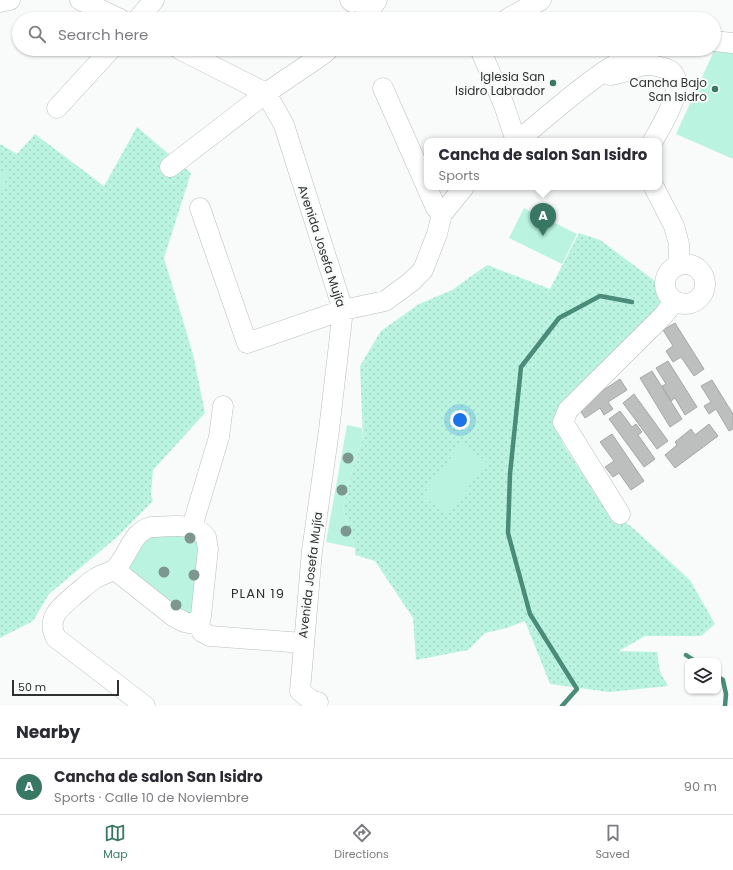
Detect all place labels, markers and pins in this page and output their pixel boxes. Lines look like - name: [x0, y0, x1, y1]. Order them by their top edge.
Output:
- place label: Iglesia San Isidro Labrador: [455, 68, 546, 99]
- place label: Cancha Bajo San Isidro: [630, 74, 707, 105]
- marker: Iglesia San Isidro Labrador: [548, 78, 558, 88]
- marker: Cancha Bajo San Isidro: [710, 84, 720, 94]
- pin: A: [530, 203, 556, 236]

